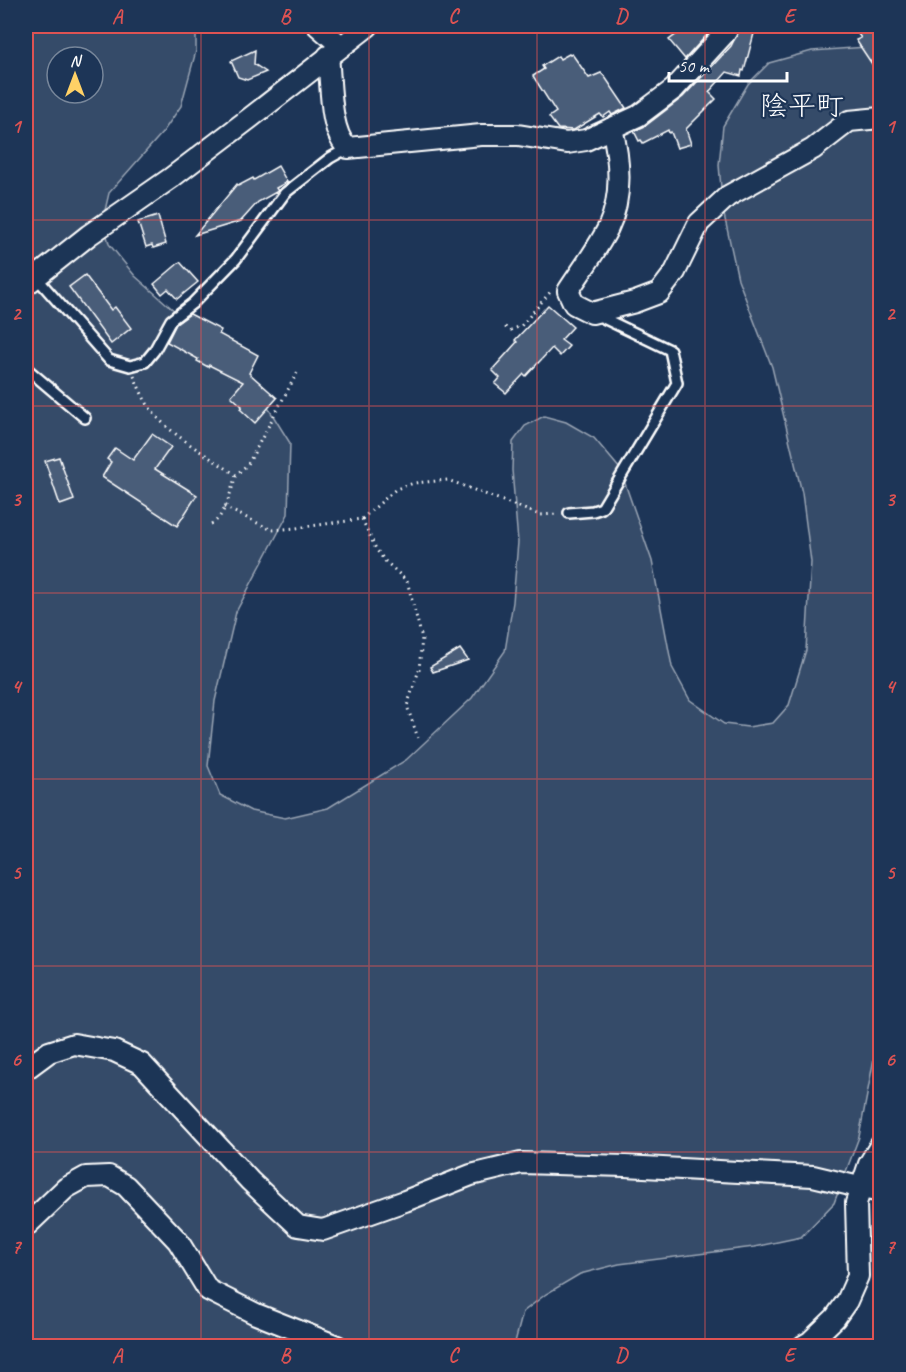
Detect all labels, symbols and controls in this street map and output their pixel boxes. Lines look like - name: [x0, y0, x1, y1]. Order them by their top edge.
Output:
- text: A: [112, 4, 124, 29]
- text: B: [280, 4, 292, 29]
- text: C: [448, 4, 460, 29]
- text: D: [615, 4, 629, 29]
- text: E: [784, 4, 798, 29]
- north arrow: [45, 45, 105, 105]
- scale bar: [669, 45, 788, 83]
- text: N: [70, 51, 83, 71]
- text: 50 m: [678, 55, 711, 77]
- district label: 陰平町: [760, 88, 844, 123]
- text: 1: [12, 114, 23, 139]
- text: 1: [886, 114, 897, 139]
- text: 2: [12, 301, 23, 326]
- text: 2: [886, 301, 897, 326]
- text: 3: [12, 487, 23, 512]
- text: 3: [886, 487, 897, 512]
- text: 4: [12, 674, 24, 699]
- text: 4: [886, 674, 898, 699]
- text: 5: [12, 860, 23, 885]
- text: 5: [886, 860, 897, 885]
- text: 6: [11, 1047, 22, 1072]
- text: 6: [885, 1047, 896, 1072]
- text: 7: [12, 1234, 23, 1259]
- text: 7: [886, 1234, 897, 1259]
- text: A: [112, 1343, 124, 1368]
- text: B: [280, 1343, 292, 1368]
- text: C: [448, 1343, 460, 1368]
- text: D: [615, 1343, 629, 1368]
- text: E: [784, 1343, 798, 1368]

